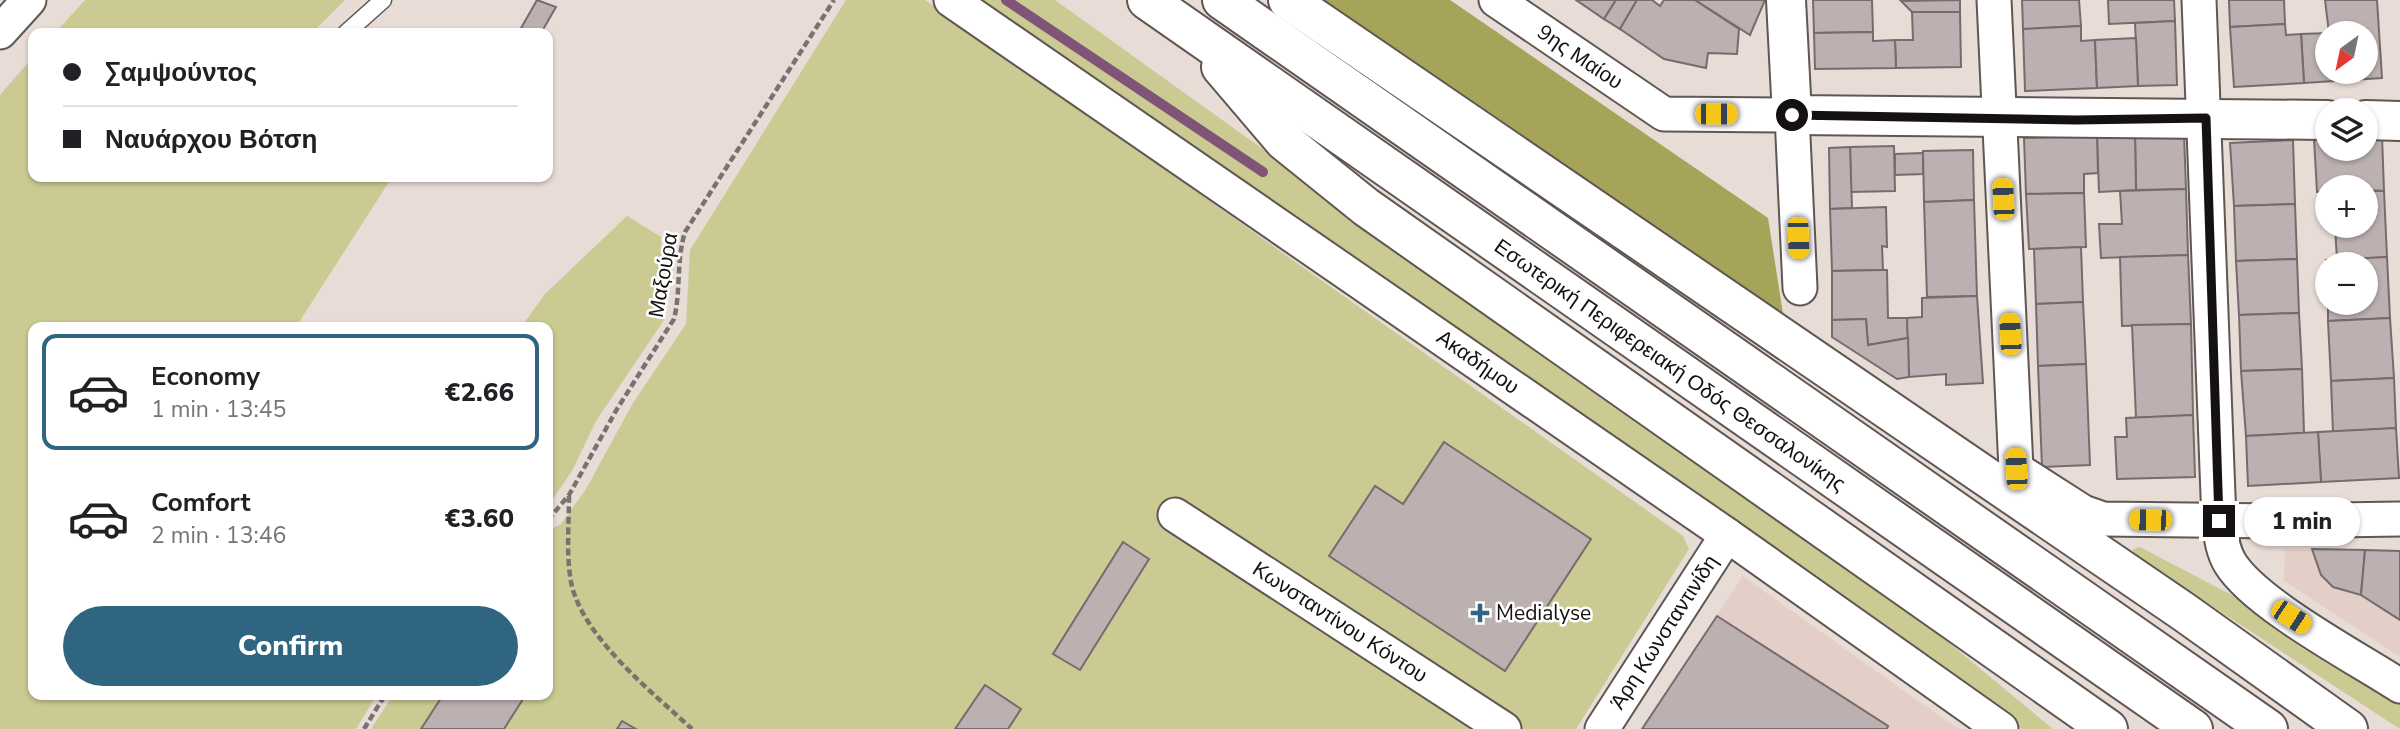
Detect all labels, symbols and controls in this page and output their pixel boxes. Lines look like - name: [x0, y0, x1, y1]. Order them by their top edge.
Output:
- street label: 9ης Μαίου: [1532, 18, 1628, 96]
- north arrow: [2315, 21, 2378, 84]
- map controls: [2315, 21, 2378, 315]
- text: Σαμψούντος: [105, 55, 257, 90]
- button: layers: [2315, 98, 2378, 161]
- route start: [1776, 99, 1808, 131]
- car: [1696, 104, 1738, 125]
- text: Ναυάρχου Βότση: [105, 122, 318, 157]
- button: +: [2315, 175, 2378, 238]
- car: [1992, 177, 2015, 221]
- car: [1787, 217, 1810, 259]
- street label: Μαξούρα: [642, 230, 684, 320]
- street label: Εσωτερική Περιφερειακή Οδός Θεσσαλονίκης: [1489, 232, 1851, 498]
- button: −: [2315, 252, 2378, 315]
- car: [1999, 312, 2022, 356]
- street label: Ακαδήμου: [1431, 323, 1525, 401]
- text: Economy: [151, 359, 260, 394]
- icon: car: [67, 361, 130, 424]
- text: €2.66: [445, 375, 514, 410]
- text: 1 min · 13:45: [151, 394, 286, 425]
- car: [2005, 447, 2028, 491]
- text: Comfort: [151, 485, 251, 520]
- icon: car: [67, 487, 130, 550]
- callout: 1 min: [2244, 496, 2359, 546]
- text: €3.60: [445, 501, 514, 536]
- route end: [2203, 505, 2235, 537]
- text: 1 min: [2272, 506, 2332, 537]
- car: [2129, 509, 2172, 531]
- text: 2 min · 13:46: [151, 520, 286, 551]
- street label: Άρη Κωνσταντινίδη: [1604, 549, 1724, 715]
- street label: Κωνσταντίνου Κόντου: [1247, 555, 1433, 689]
- car: [2268, 597, 2315, 637]
- place label: Medialyse: [1496, 599, 1591, 627]
- marker: Medialyse: [1470, 603, 1490, 623]
- button: Confirm: [63, 606, 518, 686]

